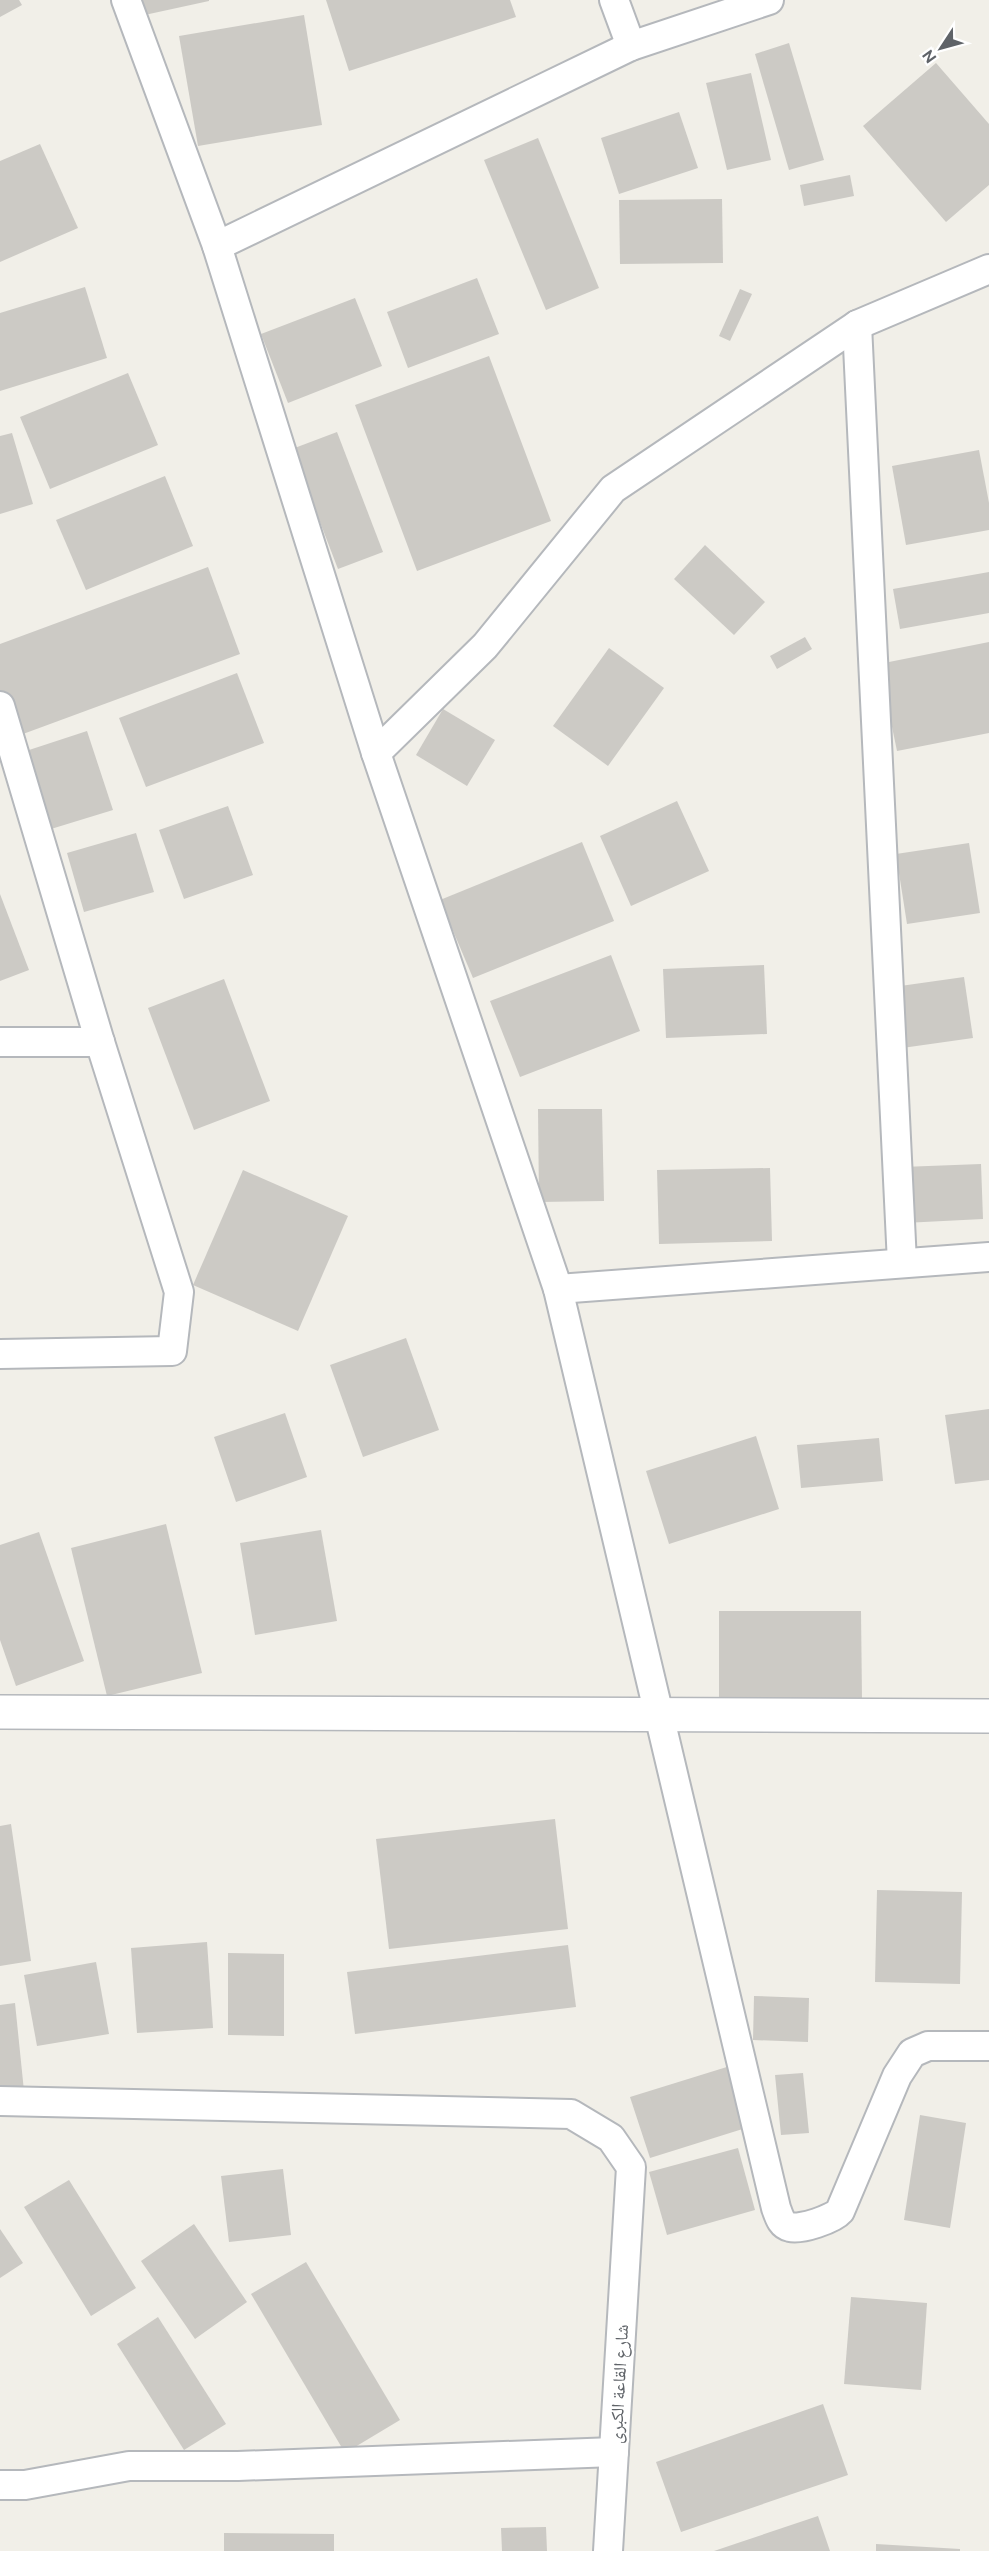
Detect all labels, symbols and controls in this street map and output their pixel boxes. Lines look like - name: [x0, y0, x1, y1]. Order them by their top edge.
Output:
- north arrow: [911, 18, 971, 78]
- text: N: [918, 47, 940, 67]
- street label: شارع القاعة الكبرى: [605, 2324, 633, 2444]

